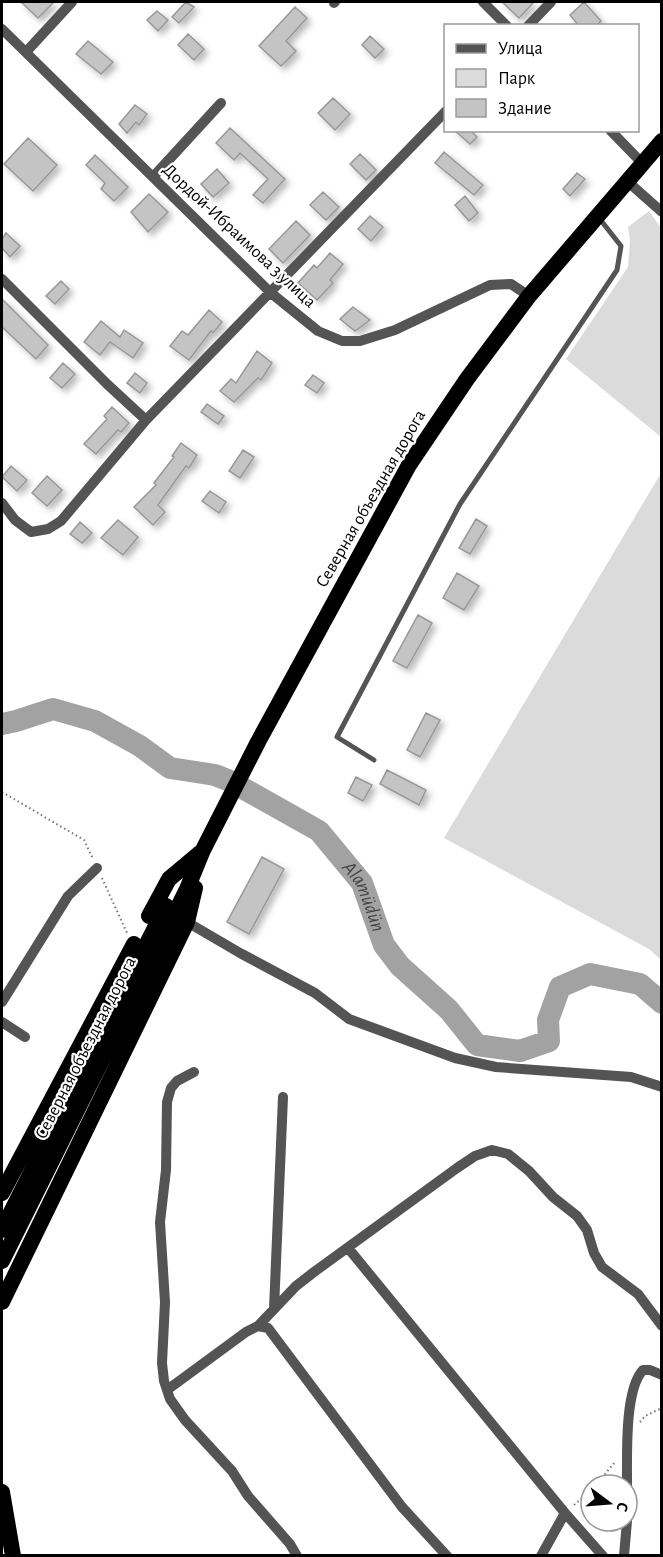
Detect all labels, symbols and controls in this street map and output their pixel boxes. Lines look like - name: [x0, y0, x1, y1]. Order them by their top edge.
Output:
- legend: [444, 24, 639, 132]
- text: Улица: [498, 40, 543, 58]
- text: Парк: [498, 70, 536, 88]
- text: Здание: [498, 100, 552, 118]
- street label: Дордой-Ибраимова 3 улица: [159, 160, 320, 311]
- street label: Северная объездная дорога: [312, 407, 429, 591]
- water label: Alamüdün: [338, 857, 388, 934]
- street label: Северная объездная дорога: [31, 954, 140, 1142]
- north arrow: [579, 1473, 639, 1533]
- text: С: [614, 1500, 631, 1513]

